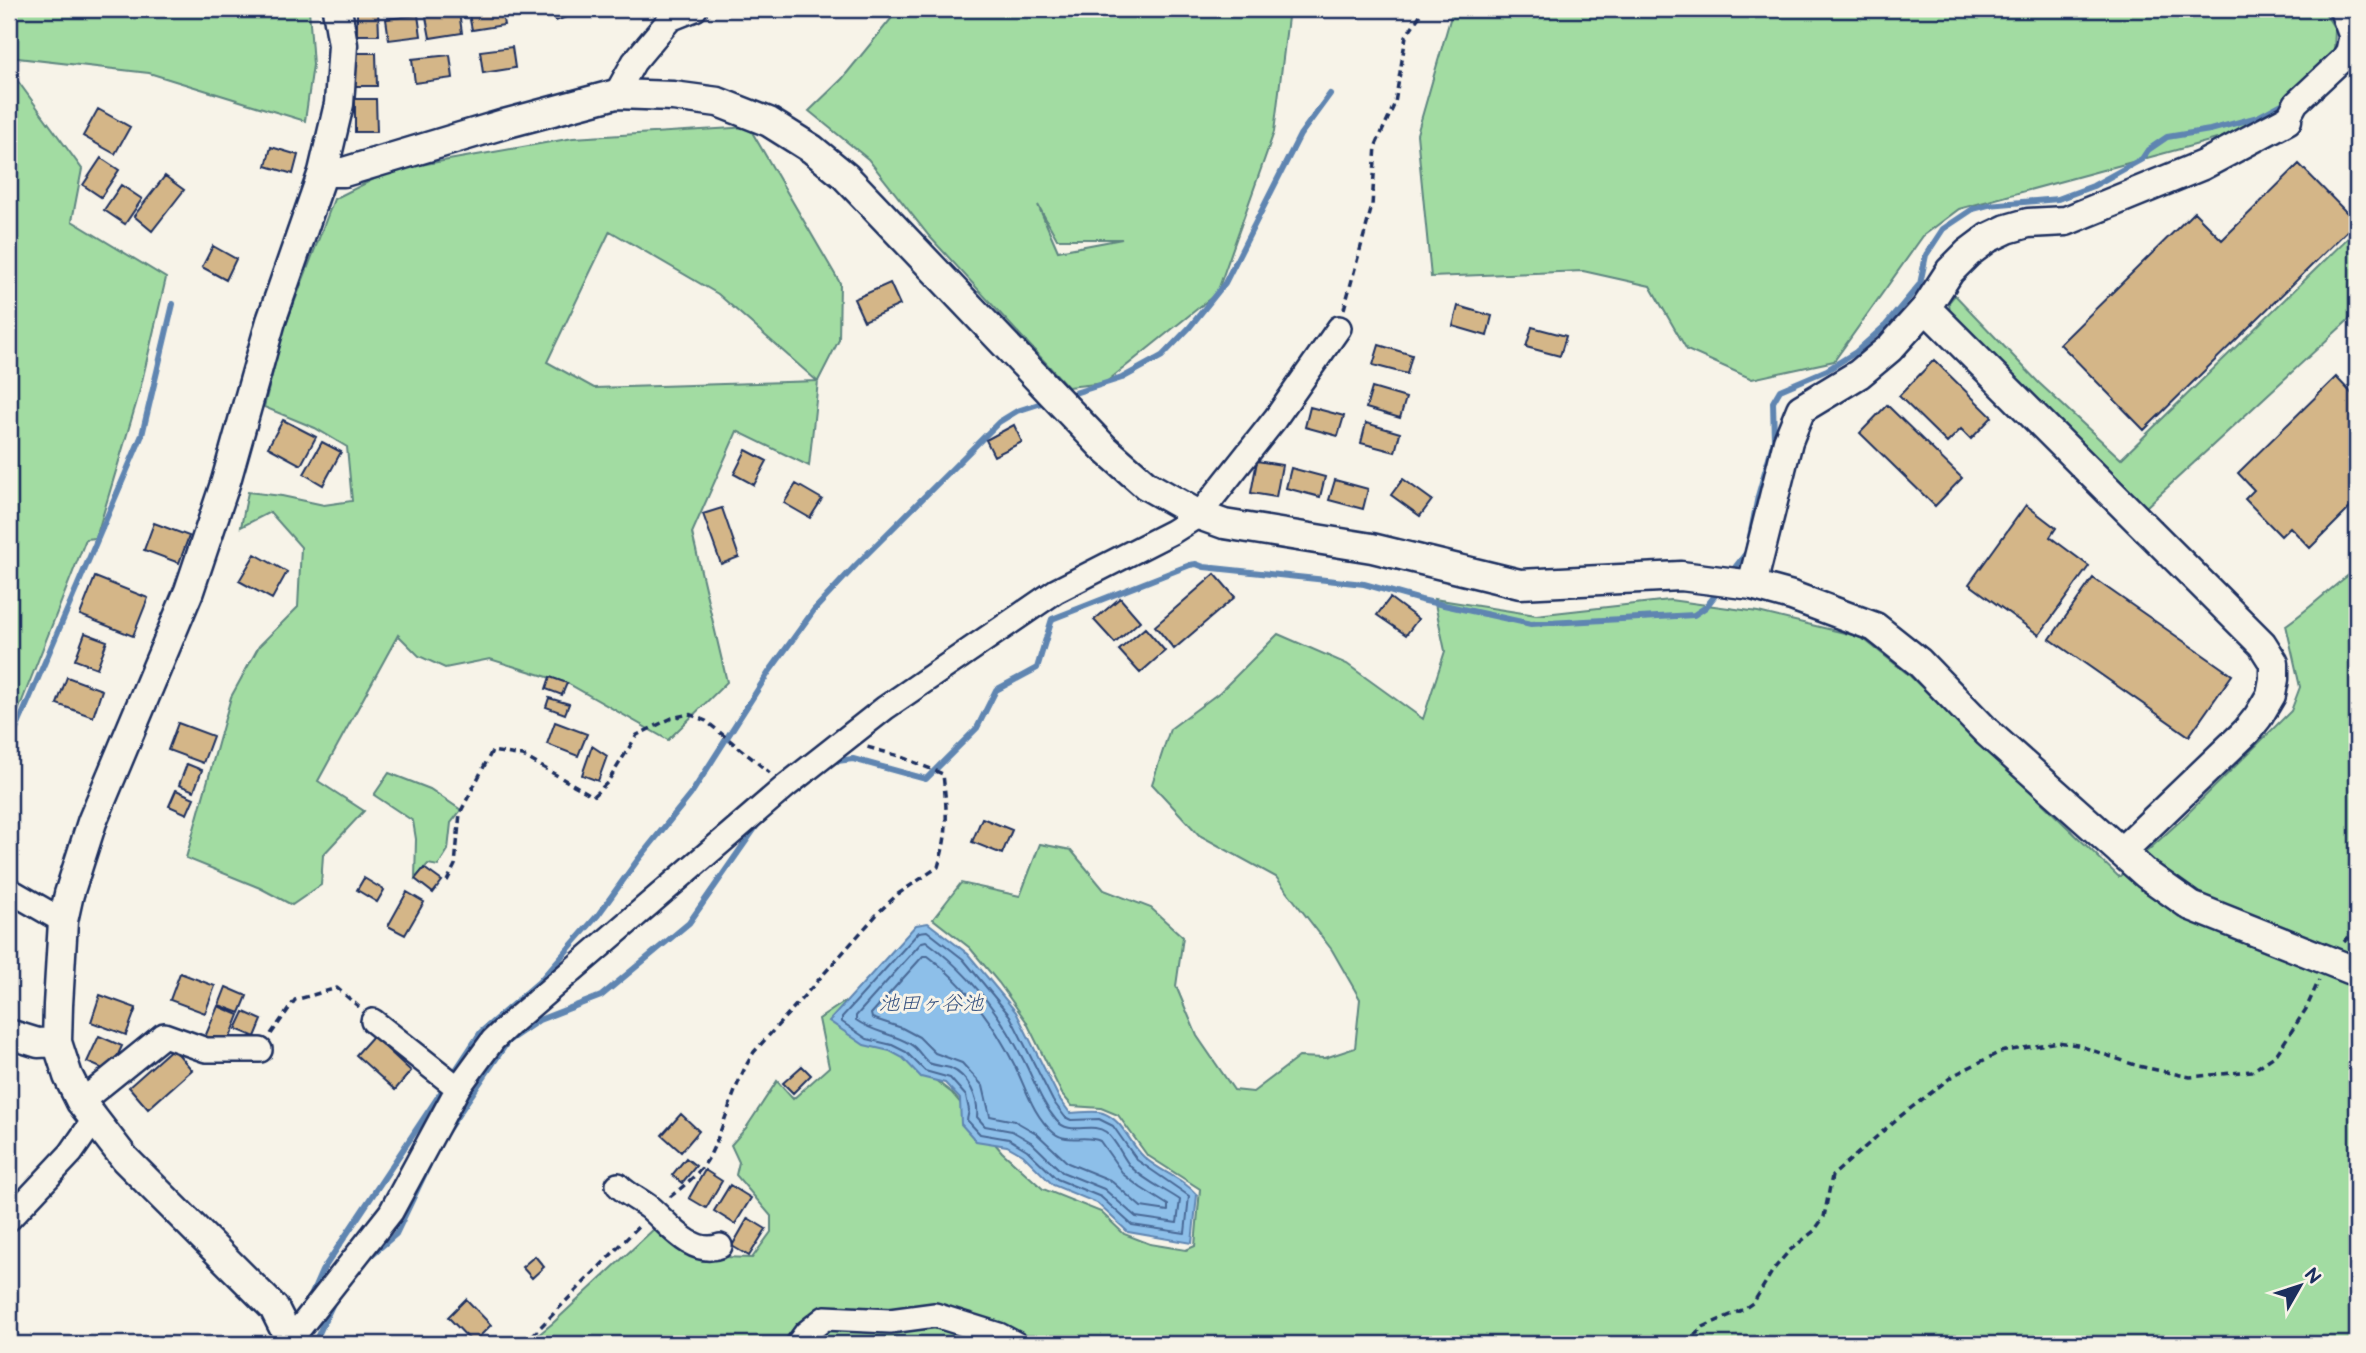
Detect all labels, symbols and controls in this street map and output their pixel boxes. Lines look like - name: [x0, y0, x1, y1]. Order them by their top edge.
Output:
- water label: 池田ヶ谷池: [879, 991, 984, 1016]
- north arrow: [2264, 1252, 2334, 1322]
- text: N: [2299, 1263, 2325, 1289]

